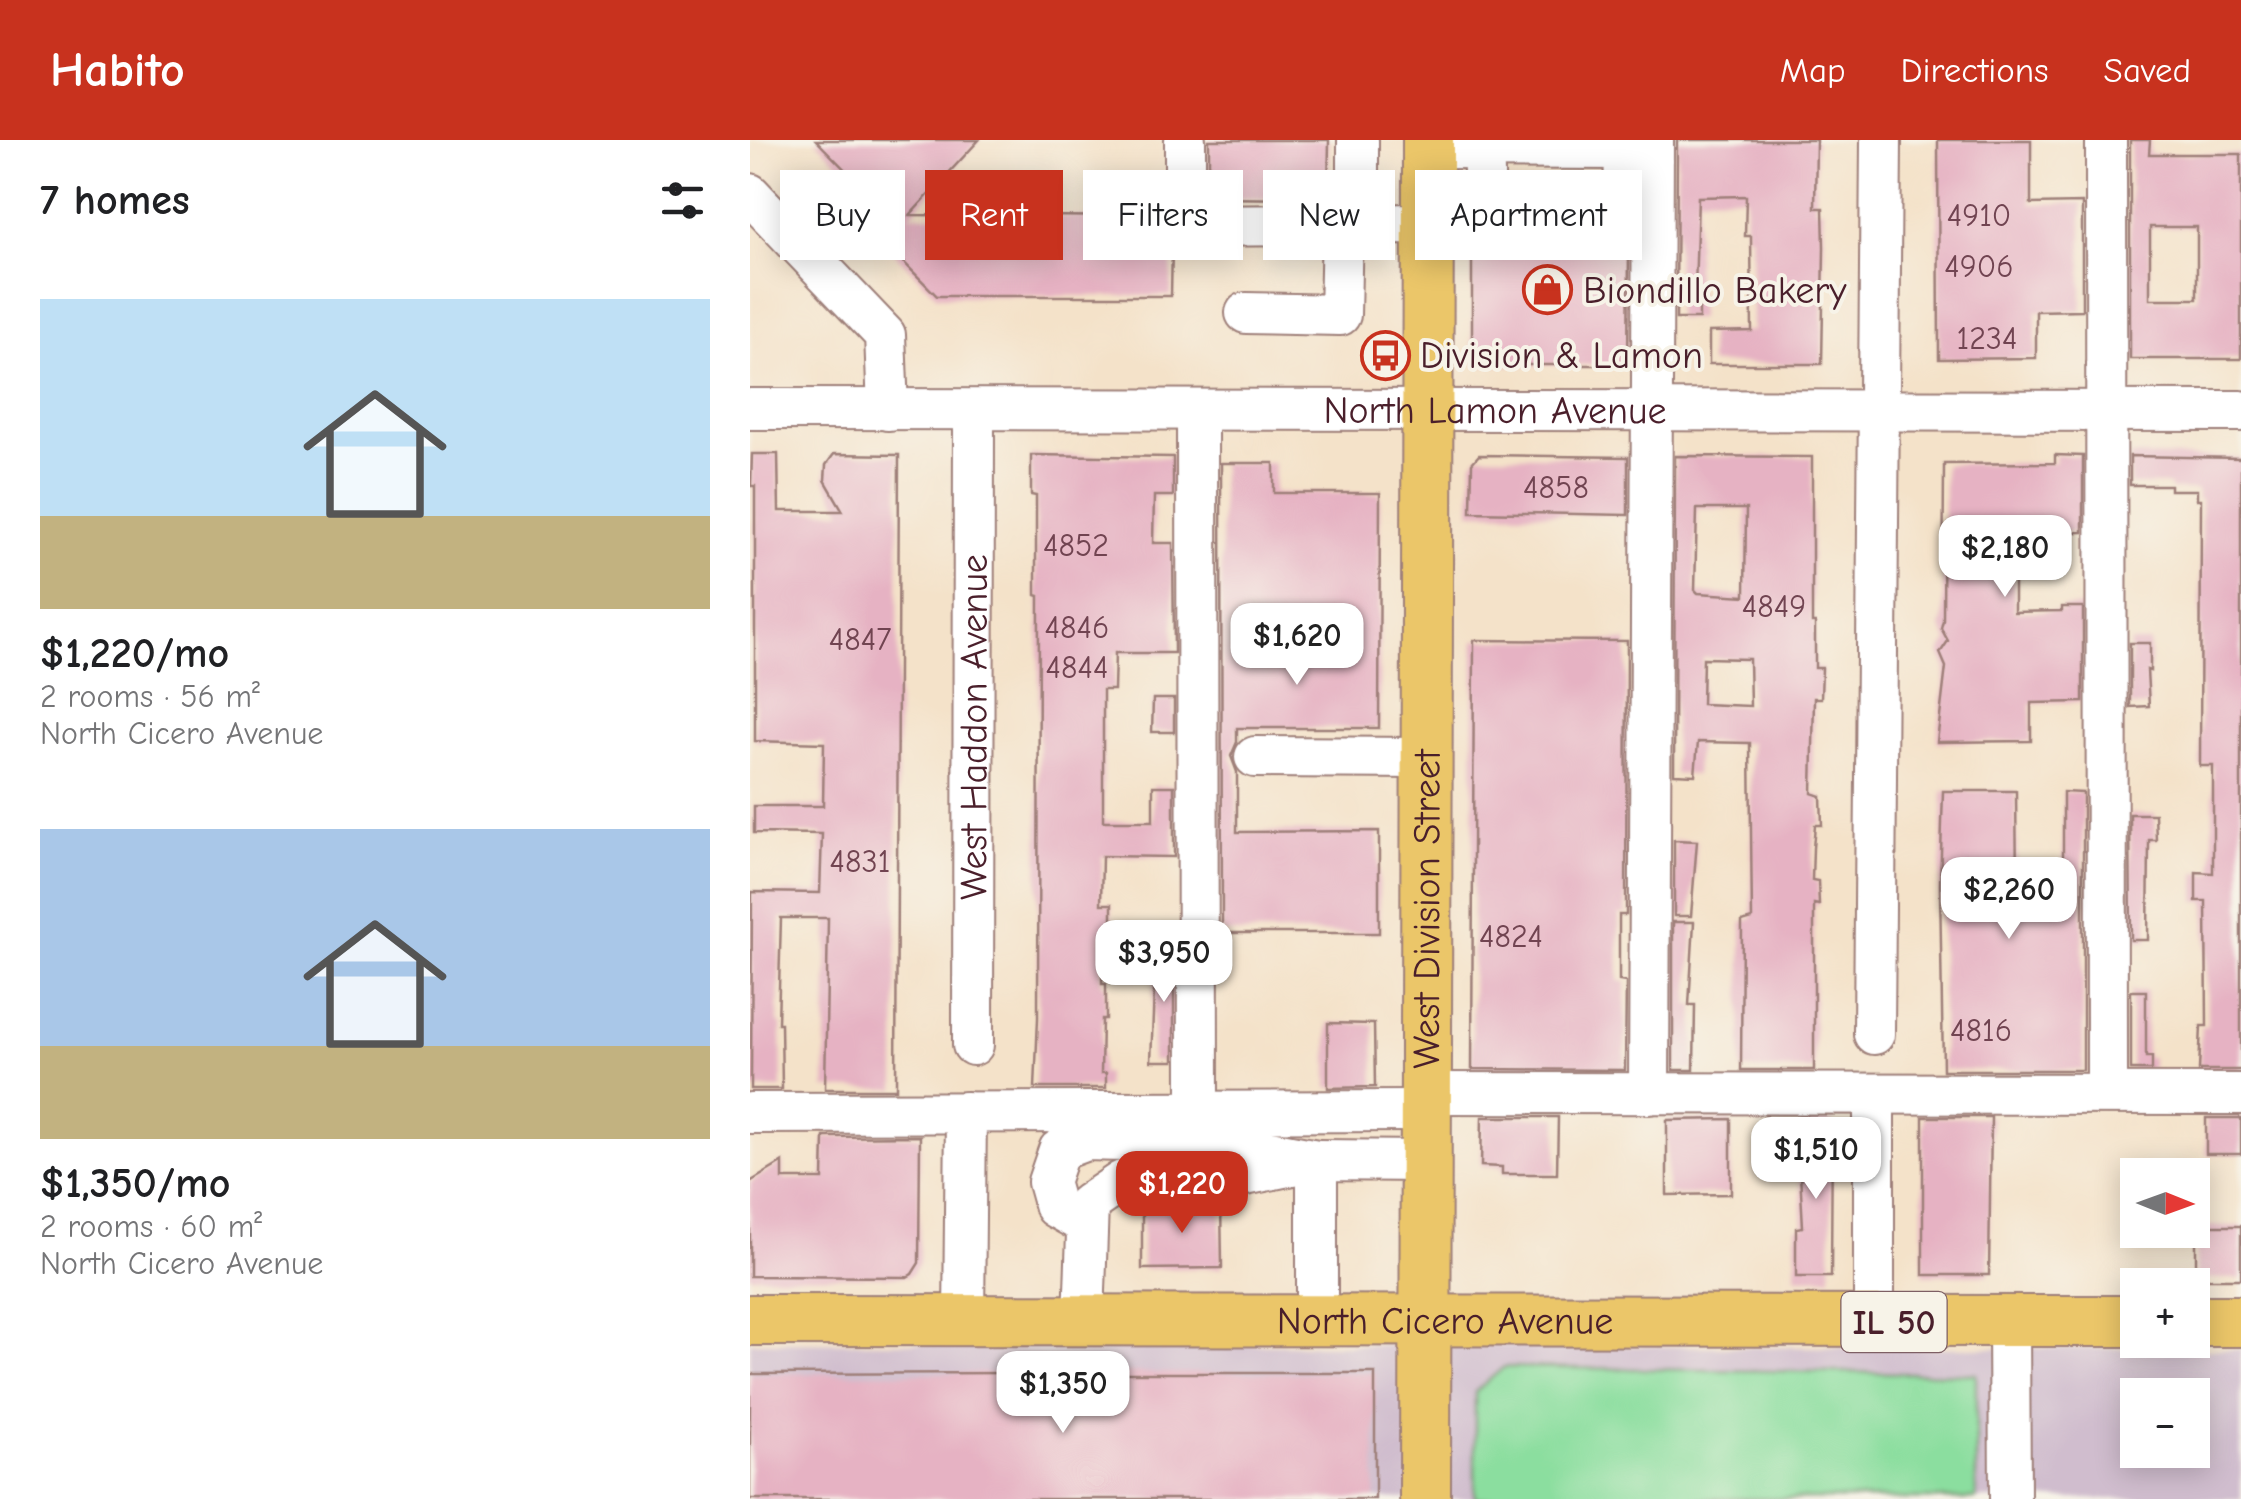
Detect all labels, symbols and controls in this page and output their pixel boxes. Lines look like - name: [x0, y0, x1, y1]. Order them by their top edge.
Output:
- text: Habito: [50, 43, 185, 98]
- text: Map: [1780, 50, 1846, 91]
- text: Directions: [1901, 50, 2049, 91]
- text: Saved: [2104, 50, 2191, 91]
- chip: Buy: [780, 170, 905, 260]
- chip: Rent: [925, 170, 1063, 260]
- chip: Filters: [1083, 170, 1243, 260]
- chip: New: [1263, 170, 1395, 260]
- chip: Apartment: [1415, 170, 1642, 260]
- icon: filters: [655, 173, 710, 228]
- text: 7 homes: [40, 176, 190, 225]
- house number: 4910: [1947, 197, 2011, 234]
- house number: 4906: [1944, 248, 2014, 285]
- shop icon: Biondillo Bakery: [1522, 264, 1574, 316]
- place label: Biondillo Bakery: [1583, 269, 1846, 313]
- house number: 1234: [1956, 320, 2018, 357]
- bus stop icon: Division & Lamon: [1359, 329, 1411, 381]
- place label: Division & Lamon: [1420, 334, 1703, 378]
- icon: home: [285, 364, 465, 544]
- street label: North Lamon Avenue: [1323, 389, 1667, 433]
- house number: 4858: [1523, 469, 1589, 506]
- pin: $2,180: [1924, 515, 2086, 600]
- house number: 4852: [1043, 527, 1109, 564]
- text: $2,180: [1961, 529, 2049, 566]
- street label: West Haddon Avenue: [952, 554, 997, 900]
- house number: 4849: [1742, 588, 1806, 625]
- pin: $1,620: [1216, 603, 1378, 688]
- house number: 4846: [1045, 609, 1109, 646]
- text: $1,620: [1253, 617, 1341, 654]
- house number: 4847: [829, 621, 891, 658]
- text: $1,220/mo: [40, 629, 229, 678]
- house number: 4844: [1046, 649, 1108, 686]
- text: 2 rooms · 56 m²: [40, 678, 260, 715]
- text: North Cicero Avenue: [40, 715, 323, 752]
- street label: West Division Street: [1405, 748, 1450, 1069]
- house number: 4831: [830, 843, 890, 880]
- pin: $2,260: [1928, 857, 2090, 942]
- text: $2,260: [1963, 871, 2055, 908]
- icon: home: [285, 894, 465, 1074]
- house number: 4824: [1479, 918, 1543, 955]
- pin: $3,950: [1083, 920, 1245, 1005]
- text: $3,950: [1117, 934, 1211, 971]
- house number: 4816: [1950, 1012, 2012, 1049]
- pin: $1,510: [1735, 1117, 1897, 1202]
- text: $1,510: [1773, 1131, 1859, 1168]
- pin: $1,220: [1101, 1151, 1263, 1236]
- north arrow: [2120, 1158, 2210, 1248]
- map controls: [2120, 1158, 2210, 1468]
- text: $1,350/mo: [40, 1159, 230, 1208]
- text: $1,220: [1138, 1165, 1226, 1202]
- text: 2 rooms · 60 m²: [40, 1208, 262, 1245]
- text: North Cicero Avenue: [40, 1245, 323, 1282]
- button: +: [2120, 1268, 2210, 1358]
- road number: IL 50: [1842, 1292, 1946, 1352]
- street label: North Cicero Avenue: [1277, 1299, 1613, 1344]
- pin: $1,350: [982, 1351, 1144, 1436]
- text: $1,350: [1018, 1365, 1108, 1402]
- button: −: [2120, 1378, 2210, 1468]

